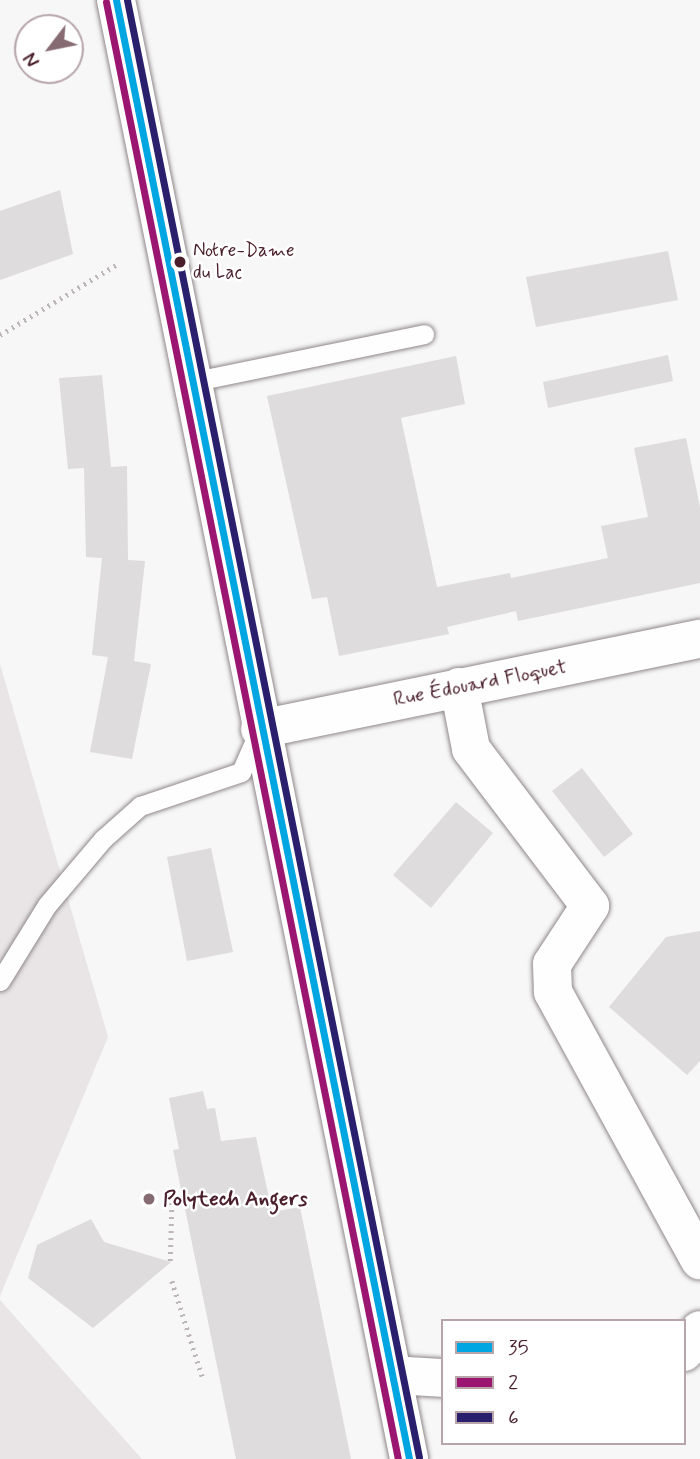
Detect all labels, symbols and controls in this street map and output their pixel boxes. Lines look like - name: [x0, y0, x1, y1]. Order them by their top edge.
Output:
- north arrow: [14, 14, 84, 84]
- text: N: [19, 47, 46, 71]
- place label: Notre-Dame du Lac: [193, 240, 294, 284]
- marker: Notre-Dame du Lac: [173, 255, 187, 269]
- street label: Rue Édouard Floquet: [390, 654, 570, 712]
- place label: Polytech Angers: [163, 1186, 308, 1212]
- marker: Polytech Angers: [141, 1191, 157, 1207]
- legend: [441, 1319, 686, 1445]
- text: 35: [508, 1334, 529, 1362]
- text: 2: [508, 1369, 518, 1397]
- text: 6: [508, 1404, 519, 1432]

